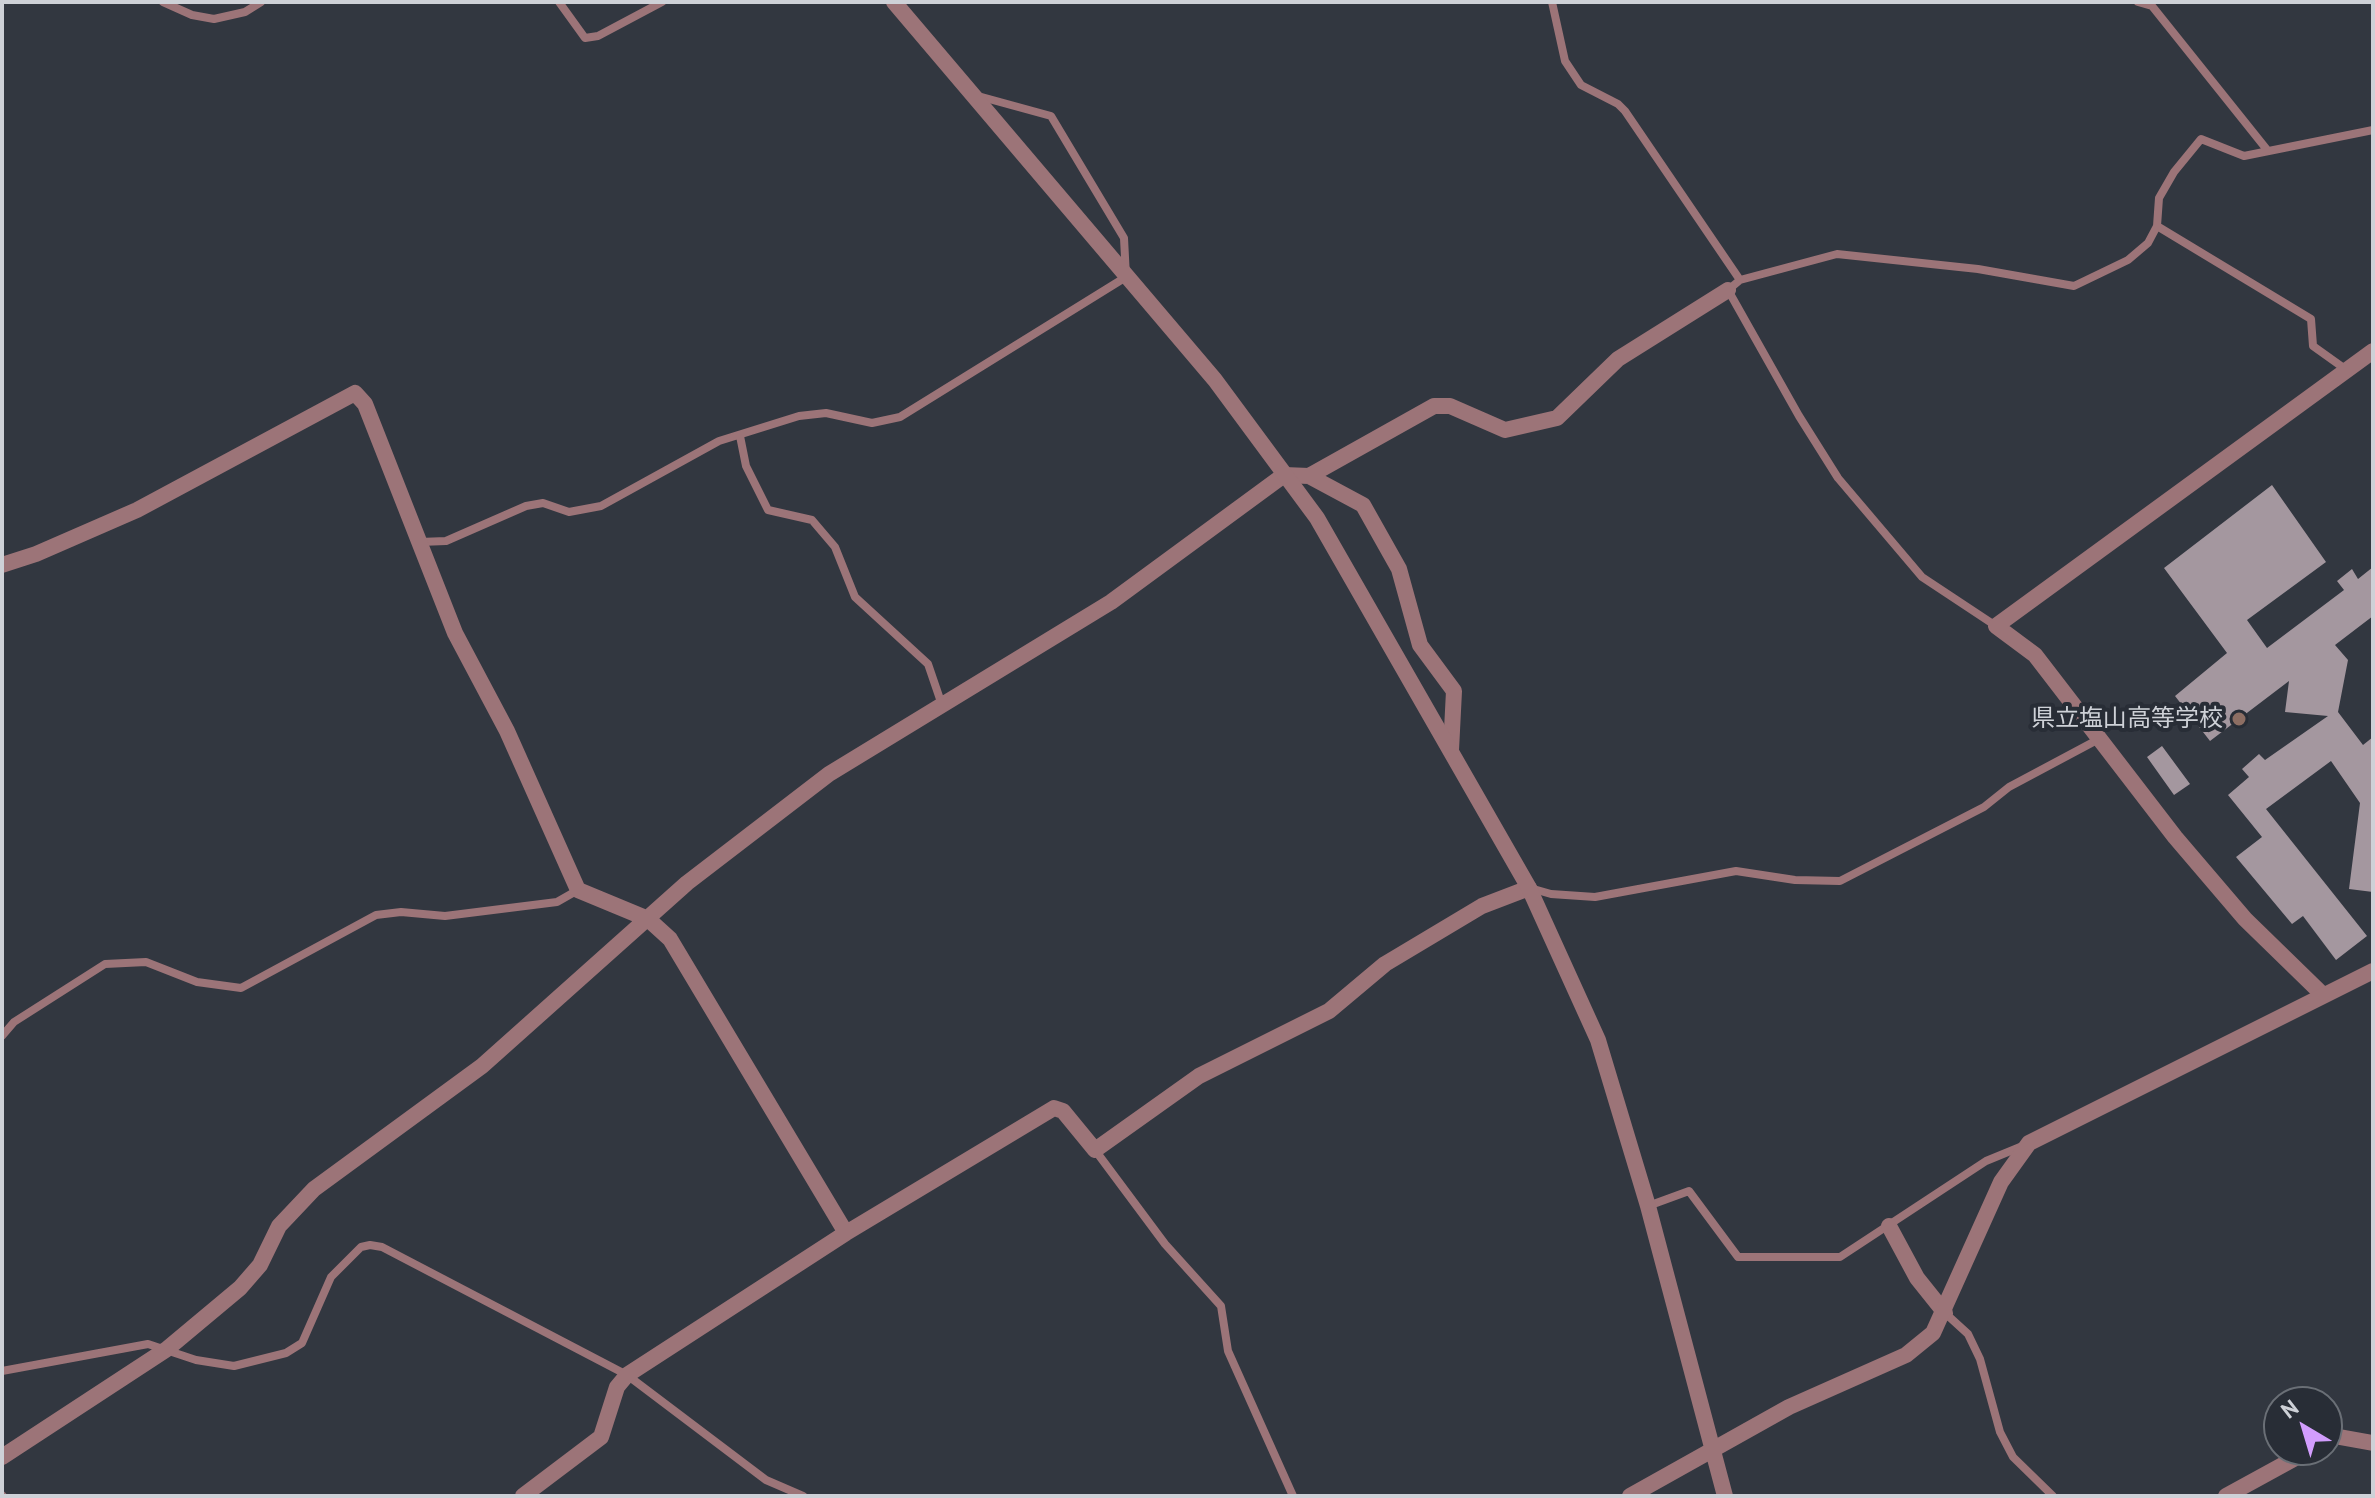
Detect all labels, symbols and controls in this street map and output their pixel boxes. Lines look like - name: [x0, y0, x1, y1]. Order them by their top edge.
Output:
- place label: 県立塩山高等学校: [2031, 705, 2223, 733]
- marker: 県立塩山高等学校: [2230, 710, 2248, 728]
- north arrow: [2263, 1386, 2343, 1466]
- text: N: [2275, 1393, 2304, 1424]

